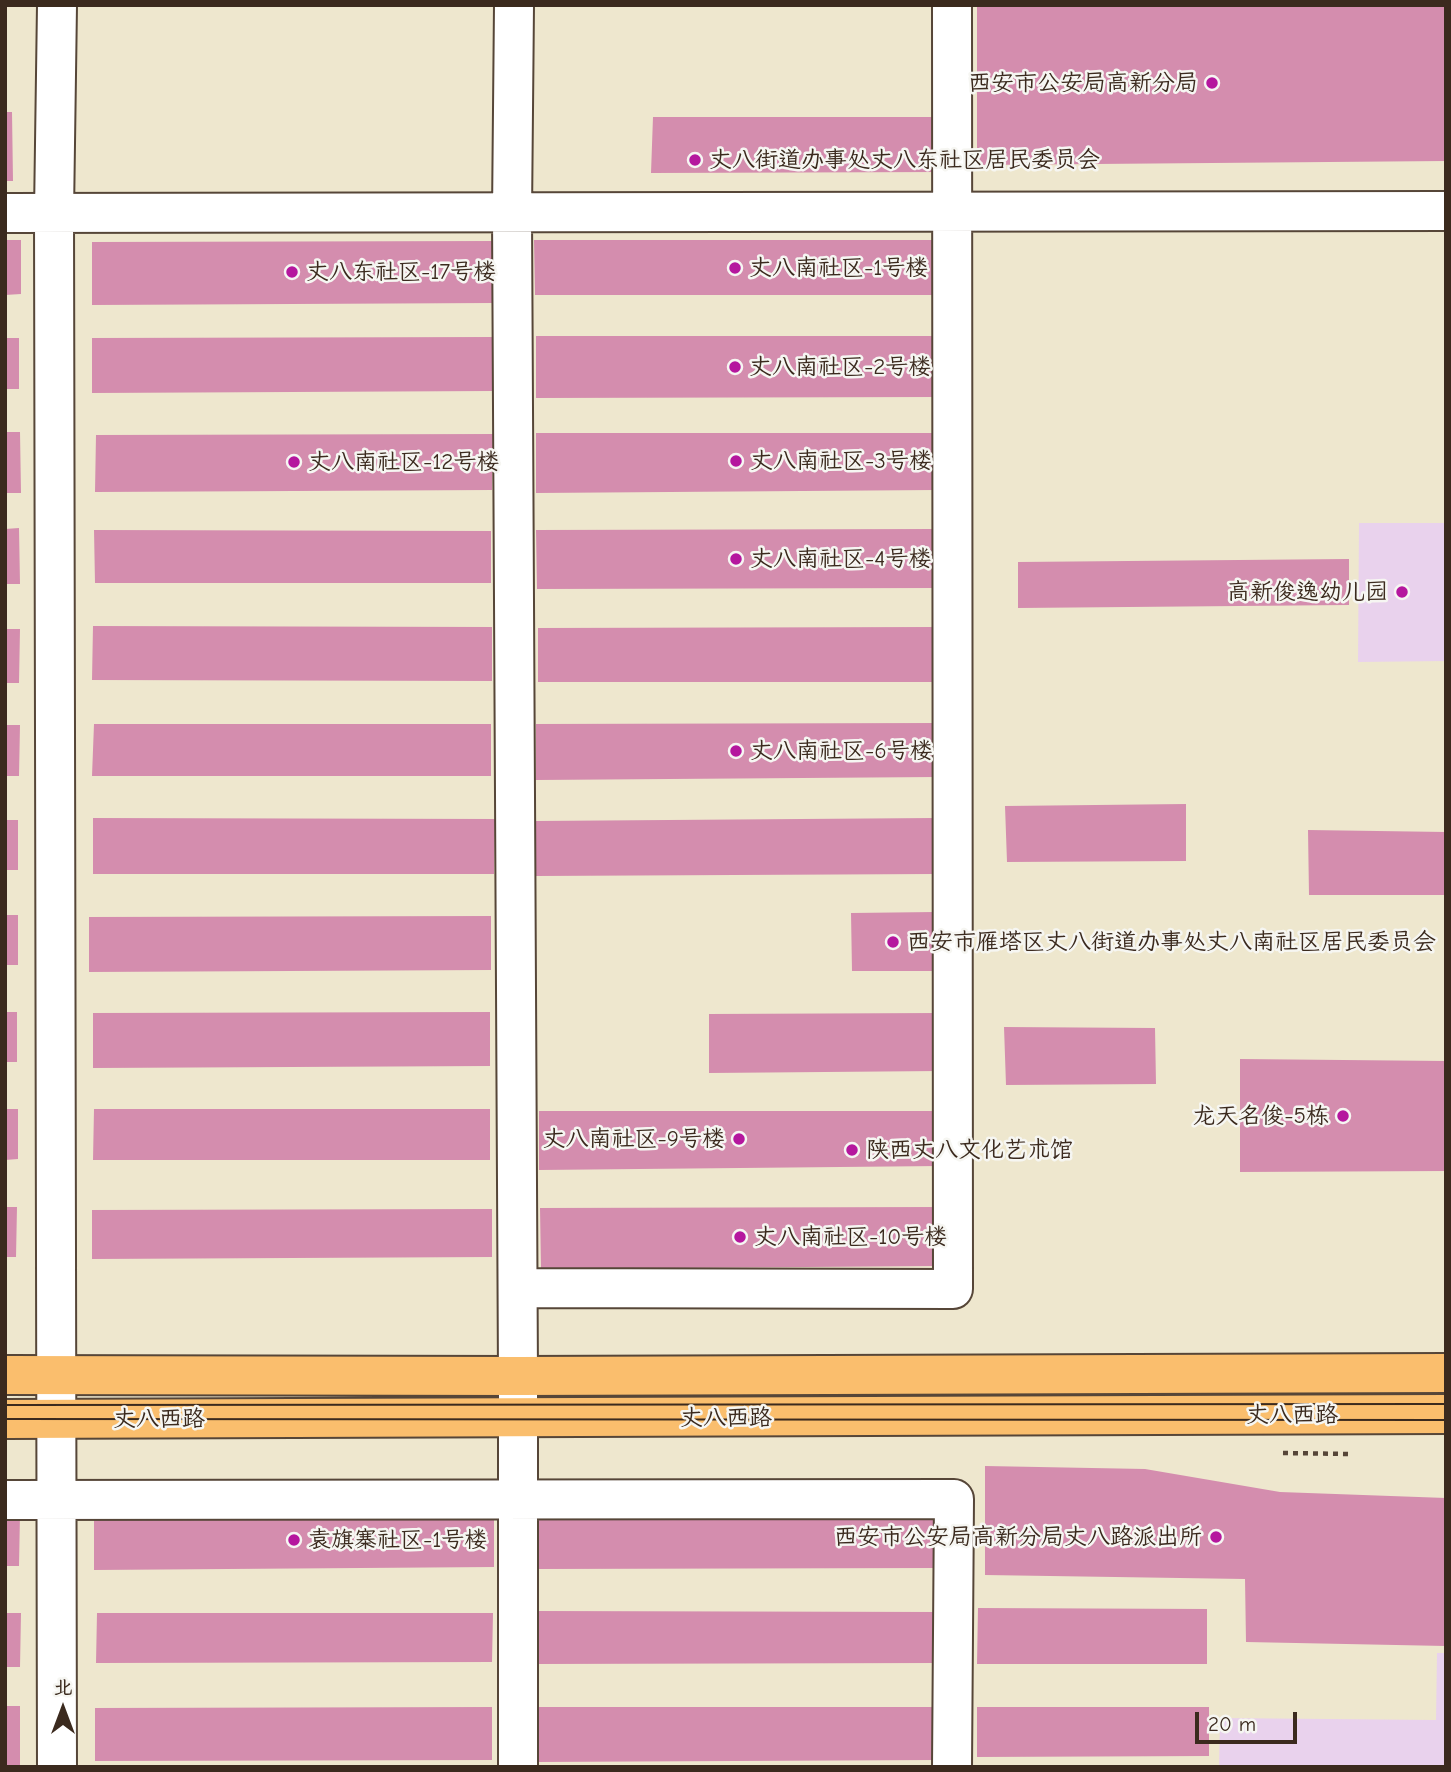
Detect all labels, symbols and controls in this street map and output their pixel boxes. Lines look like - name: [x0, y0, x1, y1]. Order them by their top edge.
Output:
- place label: 西安市公安局高新分局: [968, 69, 1198, 97]
- marker: 西安市公安局高新分局: [1204, 75, 1220, 91]
- place label: 丈八街道办事处丈八东社区居民委员会: [709, 146, 1100, 174]
- marker: 丈八街道办事处丈八东社区居民委员会: [687, 152, 703, 168]
- place label: 丈八南社区-1号楼: [749, 254, 928, 282]
- place label: 丈八东社区-17号楼: [306, 258, 496, 286]
- marker: 丈八南社区-1号楼: [727, 260, 743, 276]
- marker: 丈八东社区-17号楼: [284, 264, 300, 280]
- place label: 丈八南社区-2号楼: [749, 353, 931, 381]
- marker: 丈八南社区-2号楼: [727, 359, 743, 375]
- place label: 丈八南社区-3号楼: [750, 447, 932, 475]
- place label: 丈八南社区-12号楼: [308, 448, 499, 476]
- marker: 丈八南社区-3号楼: [728, 453, 744, 469]
- marker: 丈八南社区-12号楼: [286, 454, 302, 470]
- place label: 丈八南社区-4号楼: [750, 545, 931, 573]
- marker: 丈八南社区-4号楼: [728, 551, 744, 567]
- place label: 高新俊逸幼儿园: [1227, 578, 1388, 606]
- marker: 高新俊逸幼儿园: [1394, 584, 1410, 600]
- place label: 丈八南社区-6号楼: [750, 737, 933, 765]
- marker: 丈八南社区-6号楼: [728, 743, 744, 759]
- place label: 西安市雁塔区丈八街道办事处丈八南社区居民委员会: [907, 928, 1436, 956]
- marker: 西安市雁塔区丈八街道办事处丈八南社区居民委员会: [885, 934, 901, 950]
- place label: 龙天名俊-5栋: [1192, 1102, 1329, 1130]
- marker: 龙天名俊-5栋: [1335, 1108, 1351, 1124]
- place label: 丈八南社区-9号楼: [543, 1125, 725, 1153]
- marker: 丈八南社区-9号楼: [731, 1131, 747, 1147]
- place label: 陕西丈八文化艺术馆: [866, 1136, 1073, 1164]
- marker: 陕西丈八文化艺术馆: [844, 1142, 860, 1158]
- place label: 丈八南社区-10号楼: [754, 1223, 947, 1251]
- marker: 丈八南社区-10号楼: [732, 1229, 748, 1245]
- street label: 丈八西路: [1246, 1401, 1338, 1429]
- street label: 丈八西路: [680, 1404, 772, 1432]
- street label: 丈八西路: [113, 1405, 205, 1433]
- place label: 西安市公安局高新分局丈八路派出所: [834, 1523, 1202, 1551]
- place label: 袁旗寨社区-1号楼: [308, 1526, 487, 1554]
- marker: 西安市公安局高新分局丈八路派出所: [1208, 1529, 1224, 1545]
- marker: 袁旗寨社区-1号楼: [286, 1532, 302, 1548]
- north arrow: [28, 1674, 98, 1744]
- text: 北: [53, 1677, 73, 1699]
- scale bar: [1199, 1698, 1300, 1742]
- text: 20 m: [1208, 1712, 1256, 1736]

